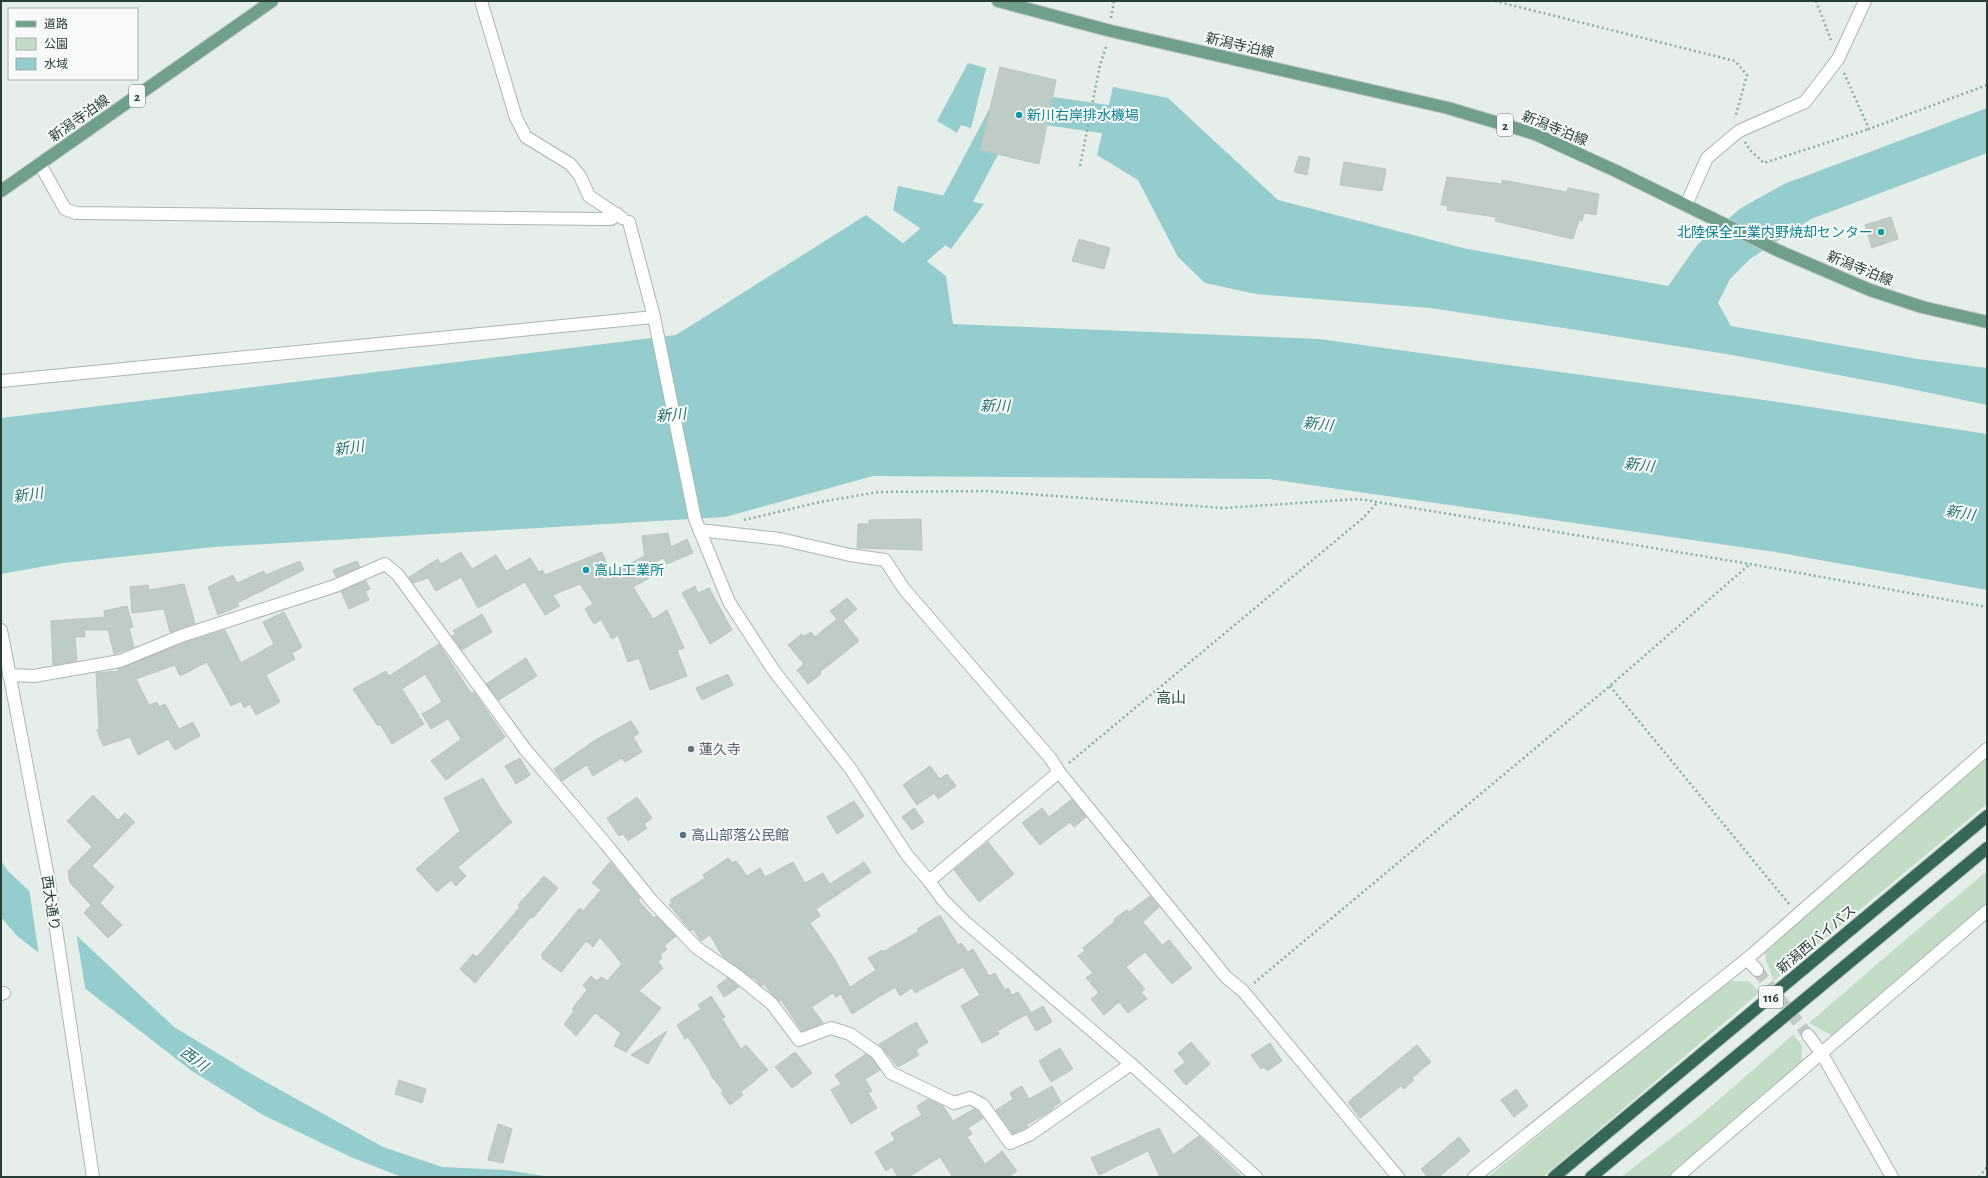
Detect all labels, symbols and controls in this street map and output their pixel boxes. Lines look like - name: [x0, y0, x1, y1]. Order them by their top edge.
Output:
- legend: [8, 8, 138, 80]
- text: 道路: [44, 17, 68, 30]
- street label: 新潟寺泊線: [1204, 30, 1276, 61]
- text: 公園: [44, 38, 68, 50]
- text: 水域: [44, 58, 68, 70]
- road number: 2: [129, 85, 145, 107]
- street label: 新潟寺泊線: [46, 92, 112, 145]
- place label: 新川右岸排水機場: [1027, 107, 1139, 123]
- street label: 新潟寺泊線: [1520, 108, 1590, 149]
- marker: 新川右岸排水機場: [1014, 110, 1024, 120]
- road number: 2: [1497, 114, 1513, 136]
- place label: 北陸保全工業内野焼却センター: [1677, 224, 1873, 240]
- marker: 北陸保全工業内野焼却センター: [1876, 227, 1886, 237]
- street label: 新潟寺泊線: [1825, 248, 1895, 289]
- water label: 新川: [980, 398, 1012, 414]
- water label: 新川: [655, 406, 689, 424]
- water label: 新川: [1302, 414, 1336, 434]
- water label: 新川: [333, 438, 367, 458]
- water label: 新川: [1623, 455, 1657, 475]
- water label: 新川: [12, 485, 46, 505]
- water label: 新川: [1944, 503, 1978, 524]
- place label: 高山工業所: [594, 563, 664, 578]
- marker: 高山工業所: [581, 565, 591, 575]
- district label: 高山: [1156, 690, 1186, 706]
- place label: 蓮久寺: [699, 742, 741, 757]
- marker: 蓮久寺: [686, 744, 696, 754]
- place label: 高山部落公民館: [691, 828, 789, 843]
- marker: 高山部落公民館: [678, 830, 688, 840]
- street label: 西大通り: [39, 874, 62, 932]
- street label: 新潟西バイパス: [1774, 902, 1859, 977]
- road number: 116: [1759, 986, 1783, 1008]
- water label: 西川: [177, 1045, 212, 1075]

